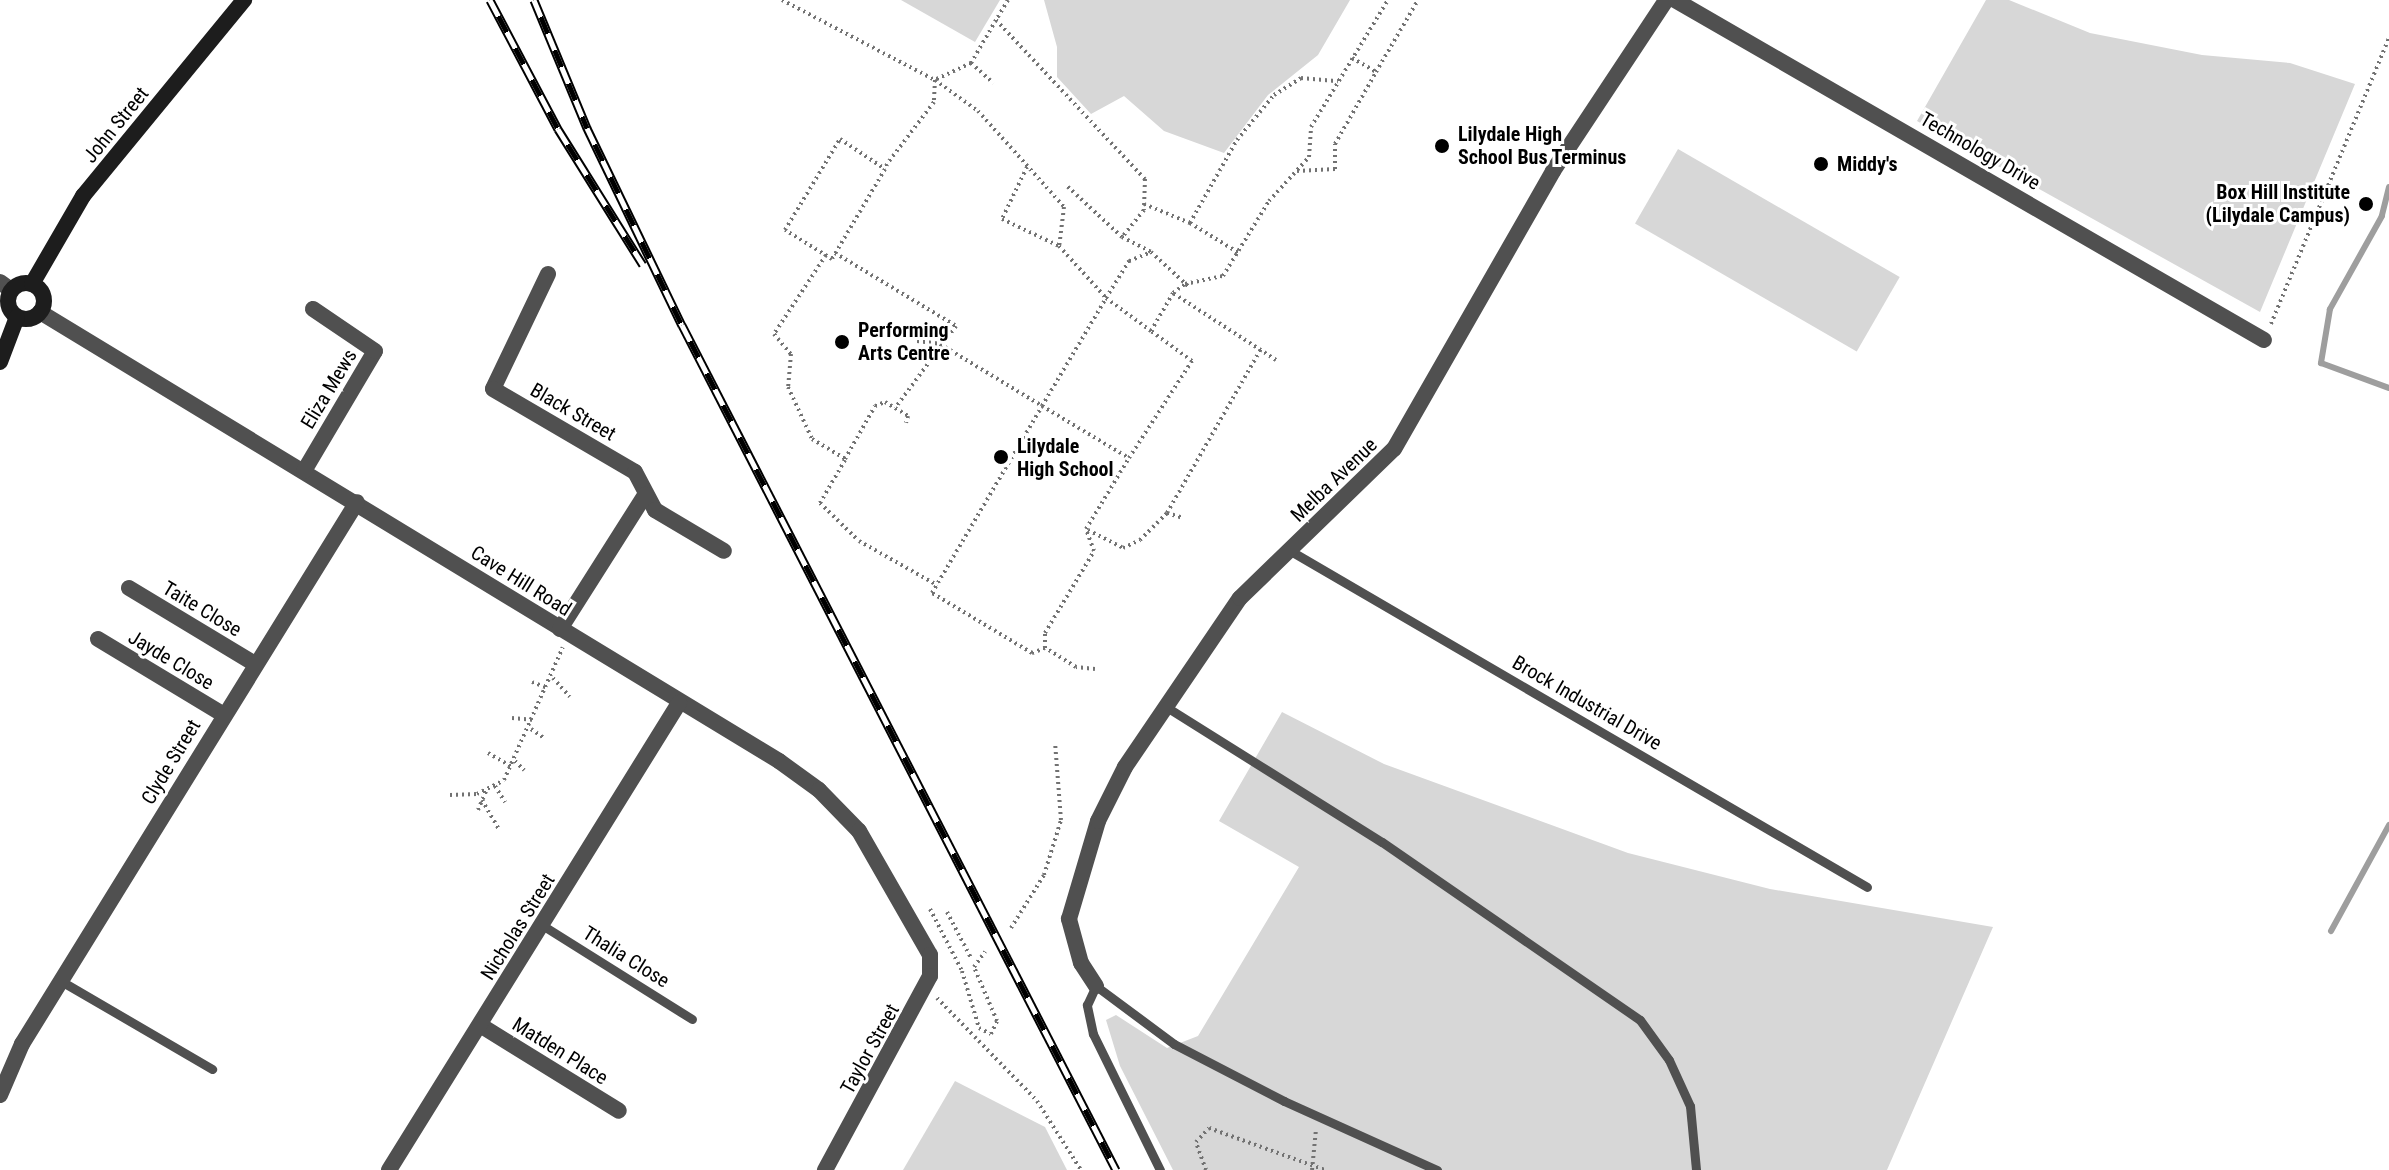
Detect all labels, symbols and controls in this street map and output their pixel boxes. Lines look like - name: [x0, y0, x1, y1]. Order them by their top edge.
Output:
- street label: John Street: [78, 82, 154, 168]
- street label: Technology Drive: [1916, 107, 2044, 195]
- place label: Lilydale High School Bus Terminus: [1458, 122, 1627, 169]
- marker: Lilydale High School Bus Terminus: [1433, 137, 1451, 155]
- place label: Middy's: [1837, 152, 1897, 176]
- marker: Middy's: [1812, 155, 1830, 173]
- place label: Box Hill Institute (Lilydale Campus): [2206, 180, 2350, 227]
- marker: Box Hill Institute (Lilydale Campus): [2357, 195, 2375, 213]
- place label: Performing Arts Centre: [858, 318, 950, 365]
- marker: Performing Arts Centre: [833, 333, 851, 351]
- street label: Eliza Mews: [296, 345, 362, 433]
- street label: Black Street: [526, 378, 620, 446]
- street label: Melba Avenue: [1286, 433, 1382, 527]
- place label: Lilydale High School: [1017, 434, 1114, 481]
- marker: Lilydale High School: [992, 448, 1010, 466]
- street label: Cave Hill Road: [466, 541, 576, 621]
- street label: Taite Close: [158, 576, 246, 642]
- street label: Jayde Close: [124, 625, 218, 695]
- street label: Brock Industrial Drive: [1508, 651, 1666, 755]
- street label: Clyde Street: [136, 715, 206, 809]
- street label: Nicholas Street: [476, 869, 560, 985]
- street label: Thalia Close: [578, 921, 674, 993]
- street label: Taylor Street: [835, 1000, 905, 1098]
- street label: Matden Place: [508, 1012, 612, 1090]

